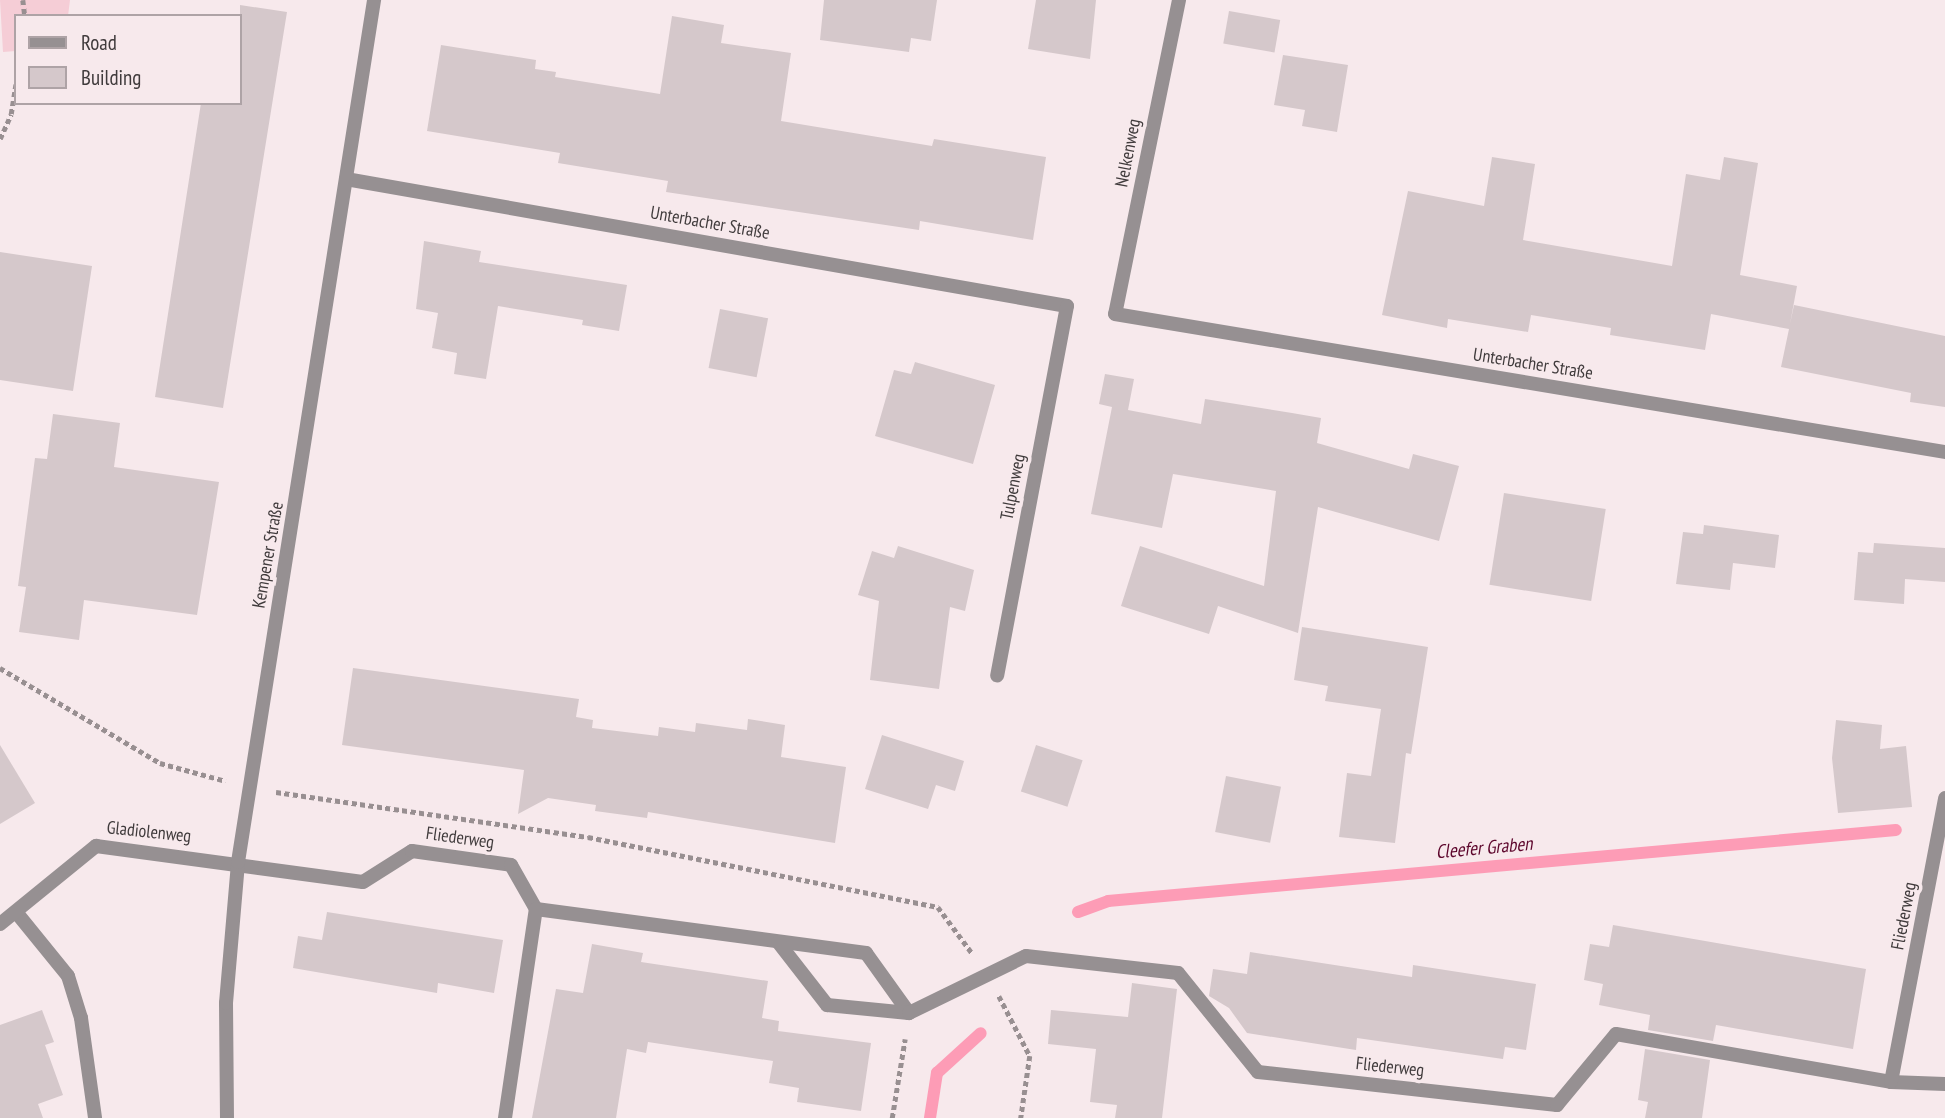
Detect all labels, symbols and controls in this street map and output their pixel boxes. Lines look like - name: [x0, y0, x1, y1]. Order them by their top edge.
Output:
- legend: [14, 14, 242, 105]
- text: Road: [81, 29, 117, 56]
- text: Building: [81, 64, 141, 91]
- street label: Nelkenweg: [1111, 117, 1145, 189]
- street label: Unterbacher Straße: [649, 202, 771, 244]
- street label: Unterbacher Straße: [1472, 344, 1594, 384]
- street label: Tulpenweg: [996, 452, 1030, 522]
- street label: Kempener Straße: [248, 500, 288, 610]
- street label: Gladiolenweg: [106, 817, 192, 847]
- street label: Fliederweg: [425, 823, 495, 853]
- water label: Cleefer Graben: [1435, 832, 1533, 864]
- street label: Fliederweg: [1887, 880, 1921, 952]
- street label: Fliederweg: [1355, 1053, 1425, 1081]

